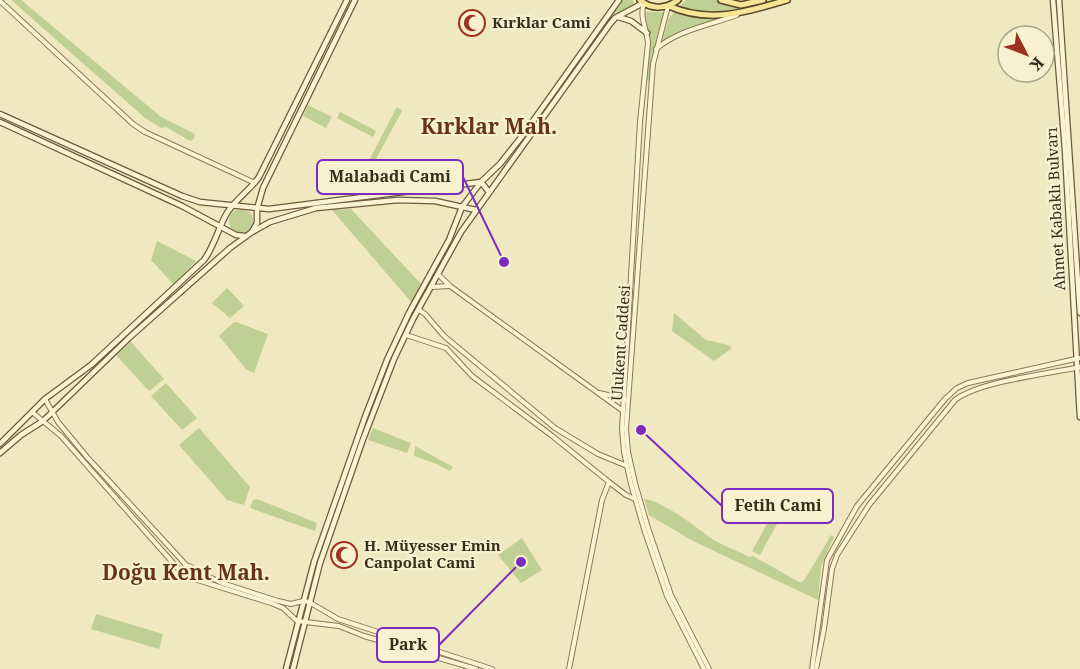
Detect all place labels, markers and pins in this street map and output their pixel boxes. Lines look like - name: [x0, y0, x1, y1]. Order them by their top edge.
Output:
- mosque icon: Kırklar Cami: [457, 8, 487, 38]
- place label: Kırklar Cami: [492, 12, 592, 32]
- callout: Malabadi Cami: [317, 160, 463, 194]
- callout: Fetih Cami: [722, 489, 833, 523]
- place label: H. Müyesser Emin Canpolat Cami: [364, 535, 501, 572]
- mosque icon: H. Müyesser Emin Canpolat Cami: [329, 540, 359, 570]
- callout: Park: [377, 628, 439, 662]

